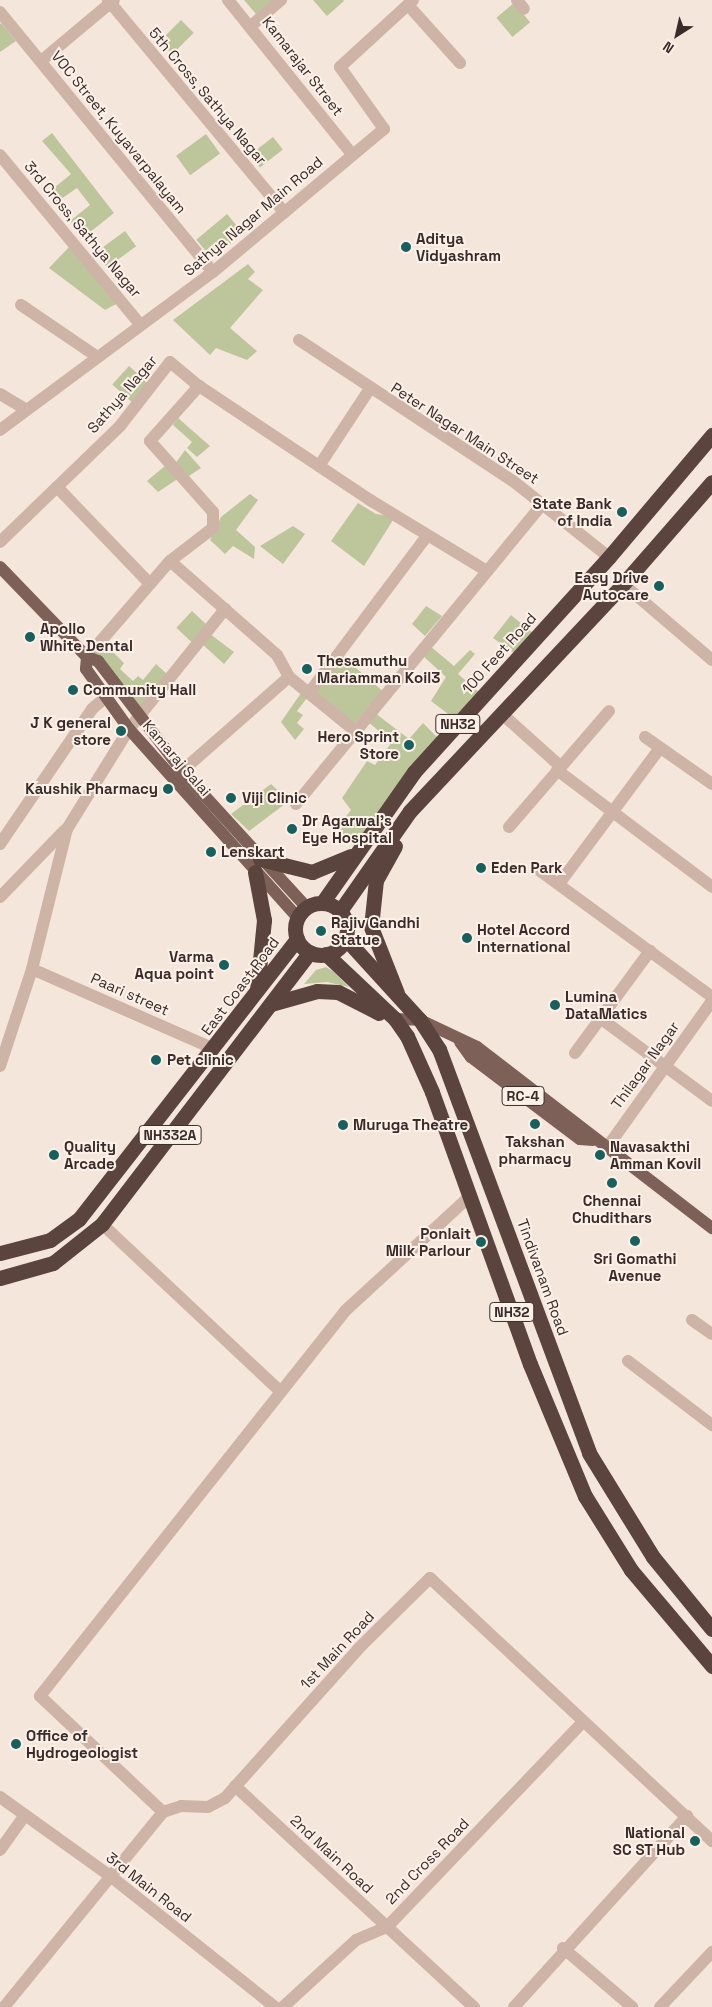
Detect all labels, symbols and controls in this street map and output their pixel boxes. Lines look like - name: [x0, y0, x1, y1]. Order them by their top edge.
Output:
- north arrow: [652, 10, 702, 60]
- street label: Kamarajar Street: [259, 13, 347, 119]
- street label: 5th Cross, Sathya Nagar: [145, 24, 271, 168]
- text: N: [659, 37, 677, 57]
- street label: VOC Street, Kuyavarpalayam: [48, 47, 190, 217]
- street label: Sathya Nagar Main Road: [180, 152, 326, 280]
- street label: 3rd Cross, Sathya Nagar: [21, 157, 145, 301]
- place label: Aditya Vidyashram: [416, 229, 501, 264]
- marker: Aditya Vidyashram: [400, 241, 412, 253]
- street label: Sathya Nagar: [83, 351, 161, 437]
- street label: Peter Nagar Main Street: [388, 378, 542, 488]
- place label: State Bank of India: [533, 494, 612, 529]
- marker: State Bank of India: [616, 506, 628, 518]
- place label: Easy Drive Autocare: [575, 568, 649, 603]
- marker: Easy Drive Autocare: [653, 580, 665, 592]
- street label: 100 Feet Road: [458, 609, 540, 697]
- place label: Apollo White Dental: [40, 619, 133, 654]
- marker: Apollo White Dental: [24, 631, 36, 643]
- place label: Thesamuthu Mariamman Koil3: [317, 651, 440, 686]
- marker: Thesamuthu Mariamman Koil3: [301, 663, 313, 675]
- place label: Community Hall: [83, 681, 196, 699]
- marker: Community Hall: [67, 684, 79, 696]
- road number: NH32: [434, 712, 482, 736]
- place label: J K general store: [30, 713, 111, 748]
- street label: Kamaraj Salai: [139, 716, 215, 800]
- marker: J K general store: [115, 725, 127, 737]
- place label: Hero Sprint Store: [317, 727, 399, 762]
- marker: Hero Sprint Store: [403, 739, 415, 751]
- place label: Kaushik Pharmacy: [25, 780, 158, 798]
- marker: Kaushik Pharmacy: [162, 783, 174, 795]
- place label: Viji Clinic: [242, 789, 307, 807]
- marker: Viji Clinic: [224, 791, 238, 805]
- place label: Dr Agarwal's Eye Hospital: [302, 811, 392, 846]
- marker: Dr Agarwal's Eye Hospital: [286, 823, 298, 835]
- place label: Lenskart: [221, 843, 285, 861]
- marker: Lenskart: [205, 846, 217, 858]
- place label: Eden Park: [491, 859, 563, 877]
- marker: Eden Park: [475, 862, 487, 874]
- place label: Rajiv Gandhi Statue: [331, 913, 420, 948]
- place label: Hotel Accord International: [477, 920, 570, 955]
- marker: Rajiv Gandhi Statue: [315, 925, 327, 937]
- marker: Hotel Accord International: [461, 932, 473, 944]
- street label: East Coast Road: [197, 933, 283, 1039]
- place label: Varma Aqua point: [135, 947, 214, 982]
- marker: Varma Aqua point: [218, 959, 230, 971]
- street label: Paari street: [88, 969, 172, 1019]
- place label: Lumina DataMatics: [565, 987, 647, 1022]
- marker: Lumina DataMatics: [549, 999, 561, 1011]
- street label: Thilagar Nagar: [607, 1018, 683, 1112]
- place label: Pet clinic: [167, 1051, 234, 1069]
- marker: Pet clinic: [149, 1053, 163, 1067]
- road number: RC-4: [500, 1084, 546, 1108]
- place label: Muruga Theatre: [353, 1116, 469, 1134]
- marker: Takshan pharmacy: [529, 1118, 541, 1130]
- marker: Muruga Theatre: [337, 1119, 349, 1131]
- road number: NH332A: [138, 1124, 202, 1146]
- place label: Takshan pharmacy: [499, 1132, 571, 1167]
- place label: Quality Arcade: [64, 1137, 116, 1172]
- place label: Navasakthi Amman Kovil: [610, 1137, 701, 1172]
- marker: Quality Arcade: [48, 1149, 60, 1161]
- marker: Navasakthi Amman Kovil: [594, 1149, 606, 1161]
- marker: Chennai Chudithars: [606, 1177, 618, 1189]
- place label: Chennai Chudithars: [572, 1191, 652, 1226]
- street label: Tindivanam Road: [514, 1216, 572, 1338]
- place label: Ponlait Milk Parlour: [386, 1224, 471, 1259]
- marker: Sri Gomathi Avenue: [629, 1235, 641, 1247]
- marker: Ponlait Milk Parlour: [475, 1236, 487, 1248]
- place label: Sri Gomathi Avenue: [594, 1249, 676, 1284]
- road number: NH32: [488, 1300, 536, 1324]
- street label: 1st Main Road: [296, 1607, 378, 1693]
- place label: Office of Hydrogeologist: [26, 1726, 138, 1761]
- marker: Office of Hydrogeologist: [10, 1738, 22, 1750]
- street label: 2nd Main Road: [287, 1811, 377, 1897]
- street label: 2nd Cross Road: [381, 1814, 473, 1908]
- place label: National SC ST Hub: [612, 1823, 685, 1858]
- marker: National SC ST Hub: [689, 1835, 701, 1847]
- street label: 3rd Main Road: [103, 1848, 195, 1926]

